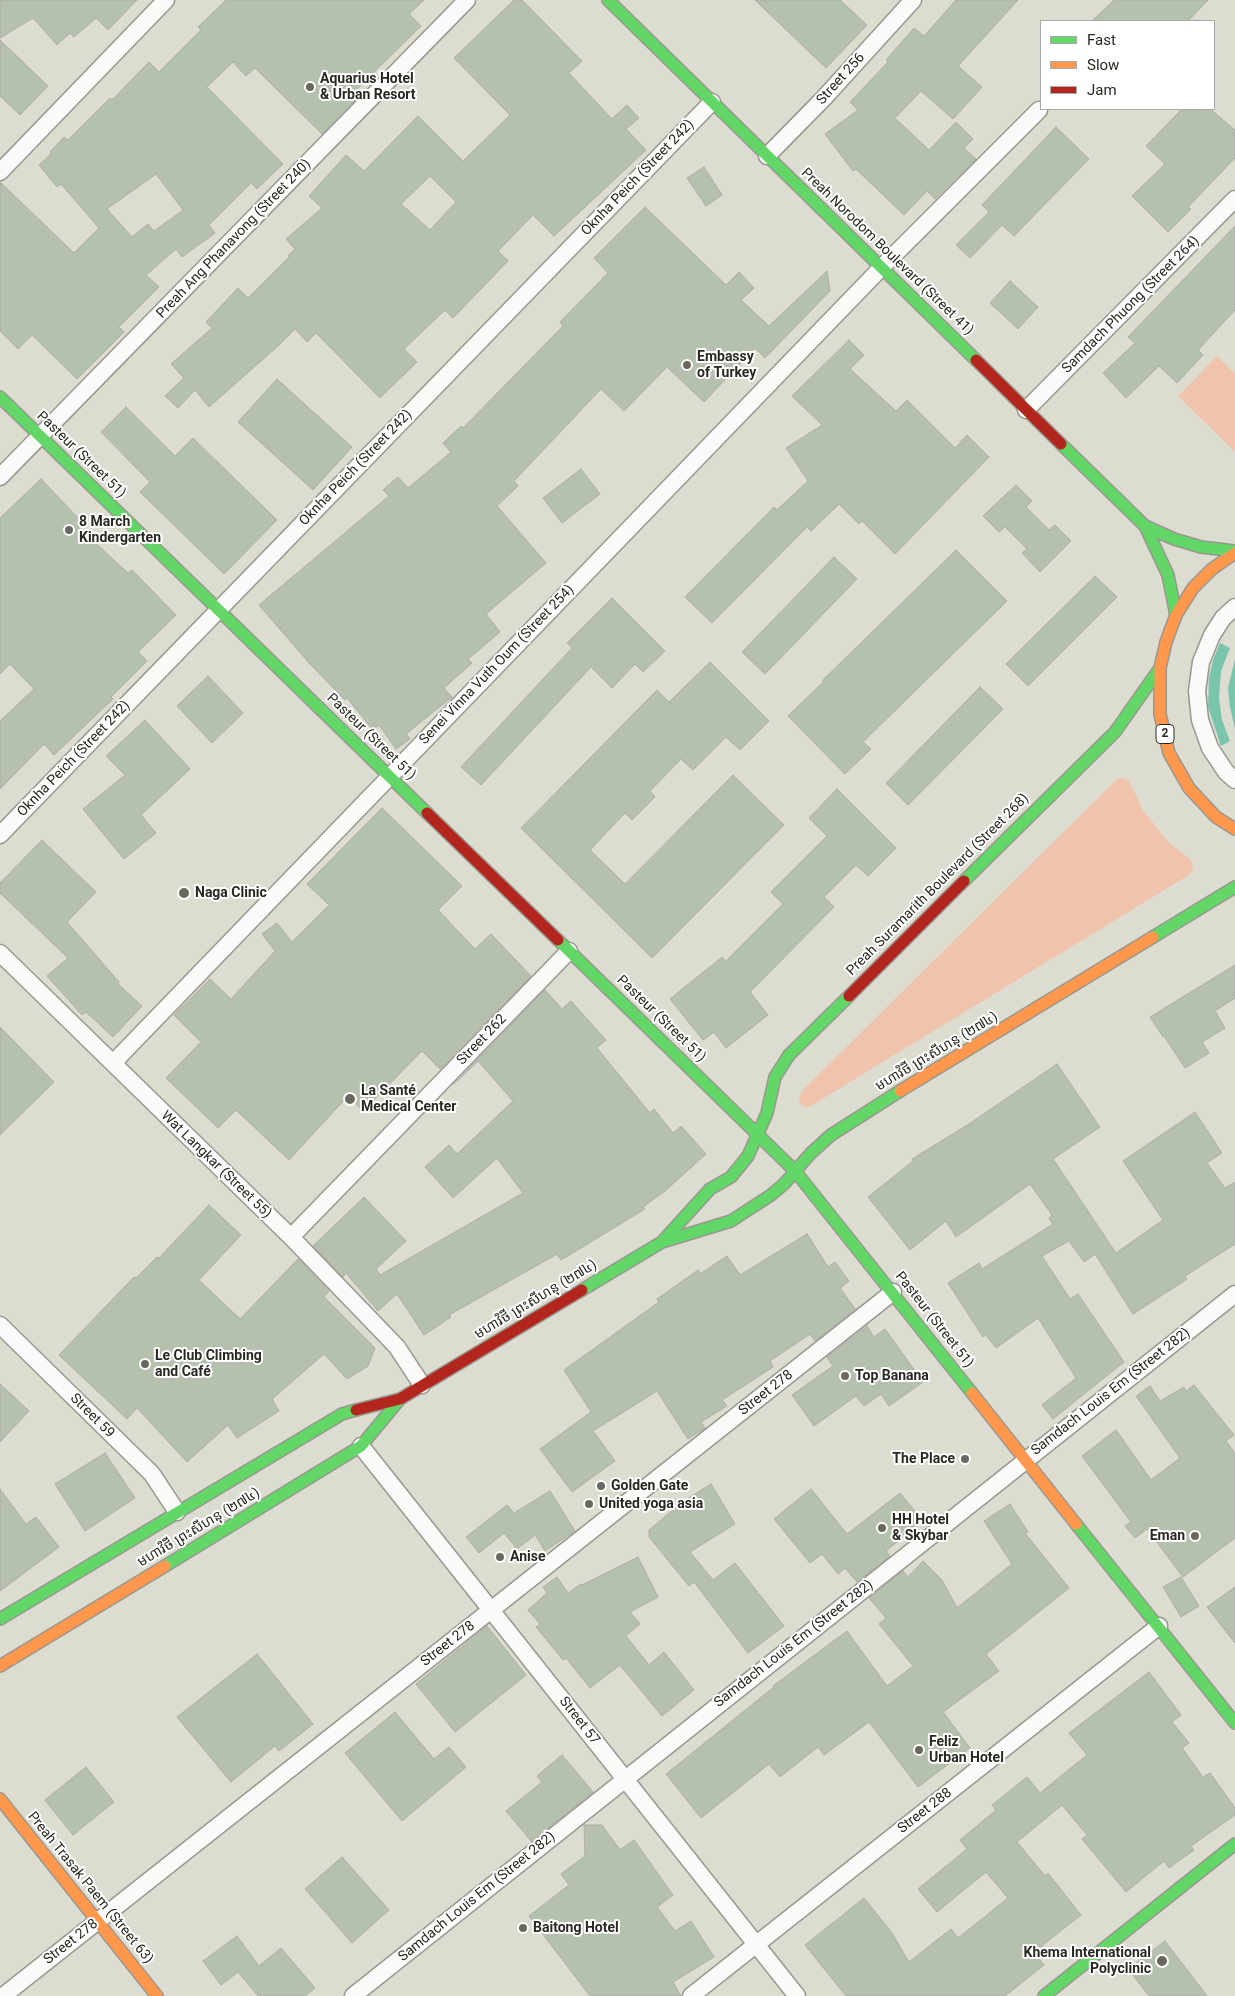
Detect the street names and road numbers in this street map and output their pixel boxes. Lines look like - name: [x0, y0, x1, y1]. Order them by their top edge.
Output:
- street label: Street 256: [813, 50, 869, 108]
- street label: Oknha Peich (Street 242): [578, 116, 698, 240]
- street label: Preah Ang Phanavong (Street 240): [153, 156, 315, 322]
- street label: Preah Norodom Boulevard (Street 41): [797, 165, 977, 339]
- street label: Samdach Phuong (Street 264): [1059, 233, 1203, 377]
- street label: Oknha Peich (Street 242): [296, 406, 416, 530]
- street label: Pasteur (Street 51): [33, 408, 129, 502]
- street label: Senei Vinna Vuth Oum (Street 254): [416, 582, 578, 748]
- street label: Pasteur (Street 51): [323, 690, 419, 784]
- street label: Oknha Peich (Street 242): [14, 697, 134, 821]
- road number: 2: [1156, 724, 1174, 744]
- street label: Preah Suramarith Boulevard (Street 268): [843, 790, 1033, 980]
- street label: Pasteur (Street 51): [613, 972, 709, 1066]
- street label: មហាវិថី ព្រះសីហនុ (២៧៤): [873, 1009, 1001, 1095]
- street label: Street 262: [454, 1011, 510, 1069]
- street label: Wat Langkar (Street 55): [157, 1108, 275, 1222]
- street label: មហាវិថី ព្រះសីហនុ (២៧៤): [472, 1257, 600, 1343]
- street label: Pasteur (Street 51): [891, 1269, 977, 1371]
- street label: Samdach Louis Em (Street 282): [1028, 1325, 1194, 1459]
- street label: Street 278: [736, 1367, 796, 1419]
- street label: Street 59: [66, 1390, 118, 1442]
- street label: មហាវិថី ព្រះសីហនុ (២៧៤): [135, 1485, 263, 1571]
- street label: Samdach Louis Em (Street 282): [711, 1577, 877, 1711]
- street label: Street 278: [418, 1618, 478, 1670]
- street label: Street 57: [555, 1694, 603, 1748]
- street label: Street 288: [895, 1785, 955, 1837]
- street label: Preah Trasak Paem (Street 63): [24, 1809, 156, 1967]
- street label: Samdach Louis Em (Street 282): [395, 1828, 559, 1966]
- street label: Street 278: [41, 1916, 101, 1968]

